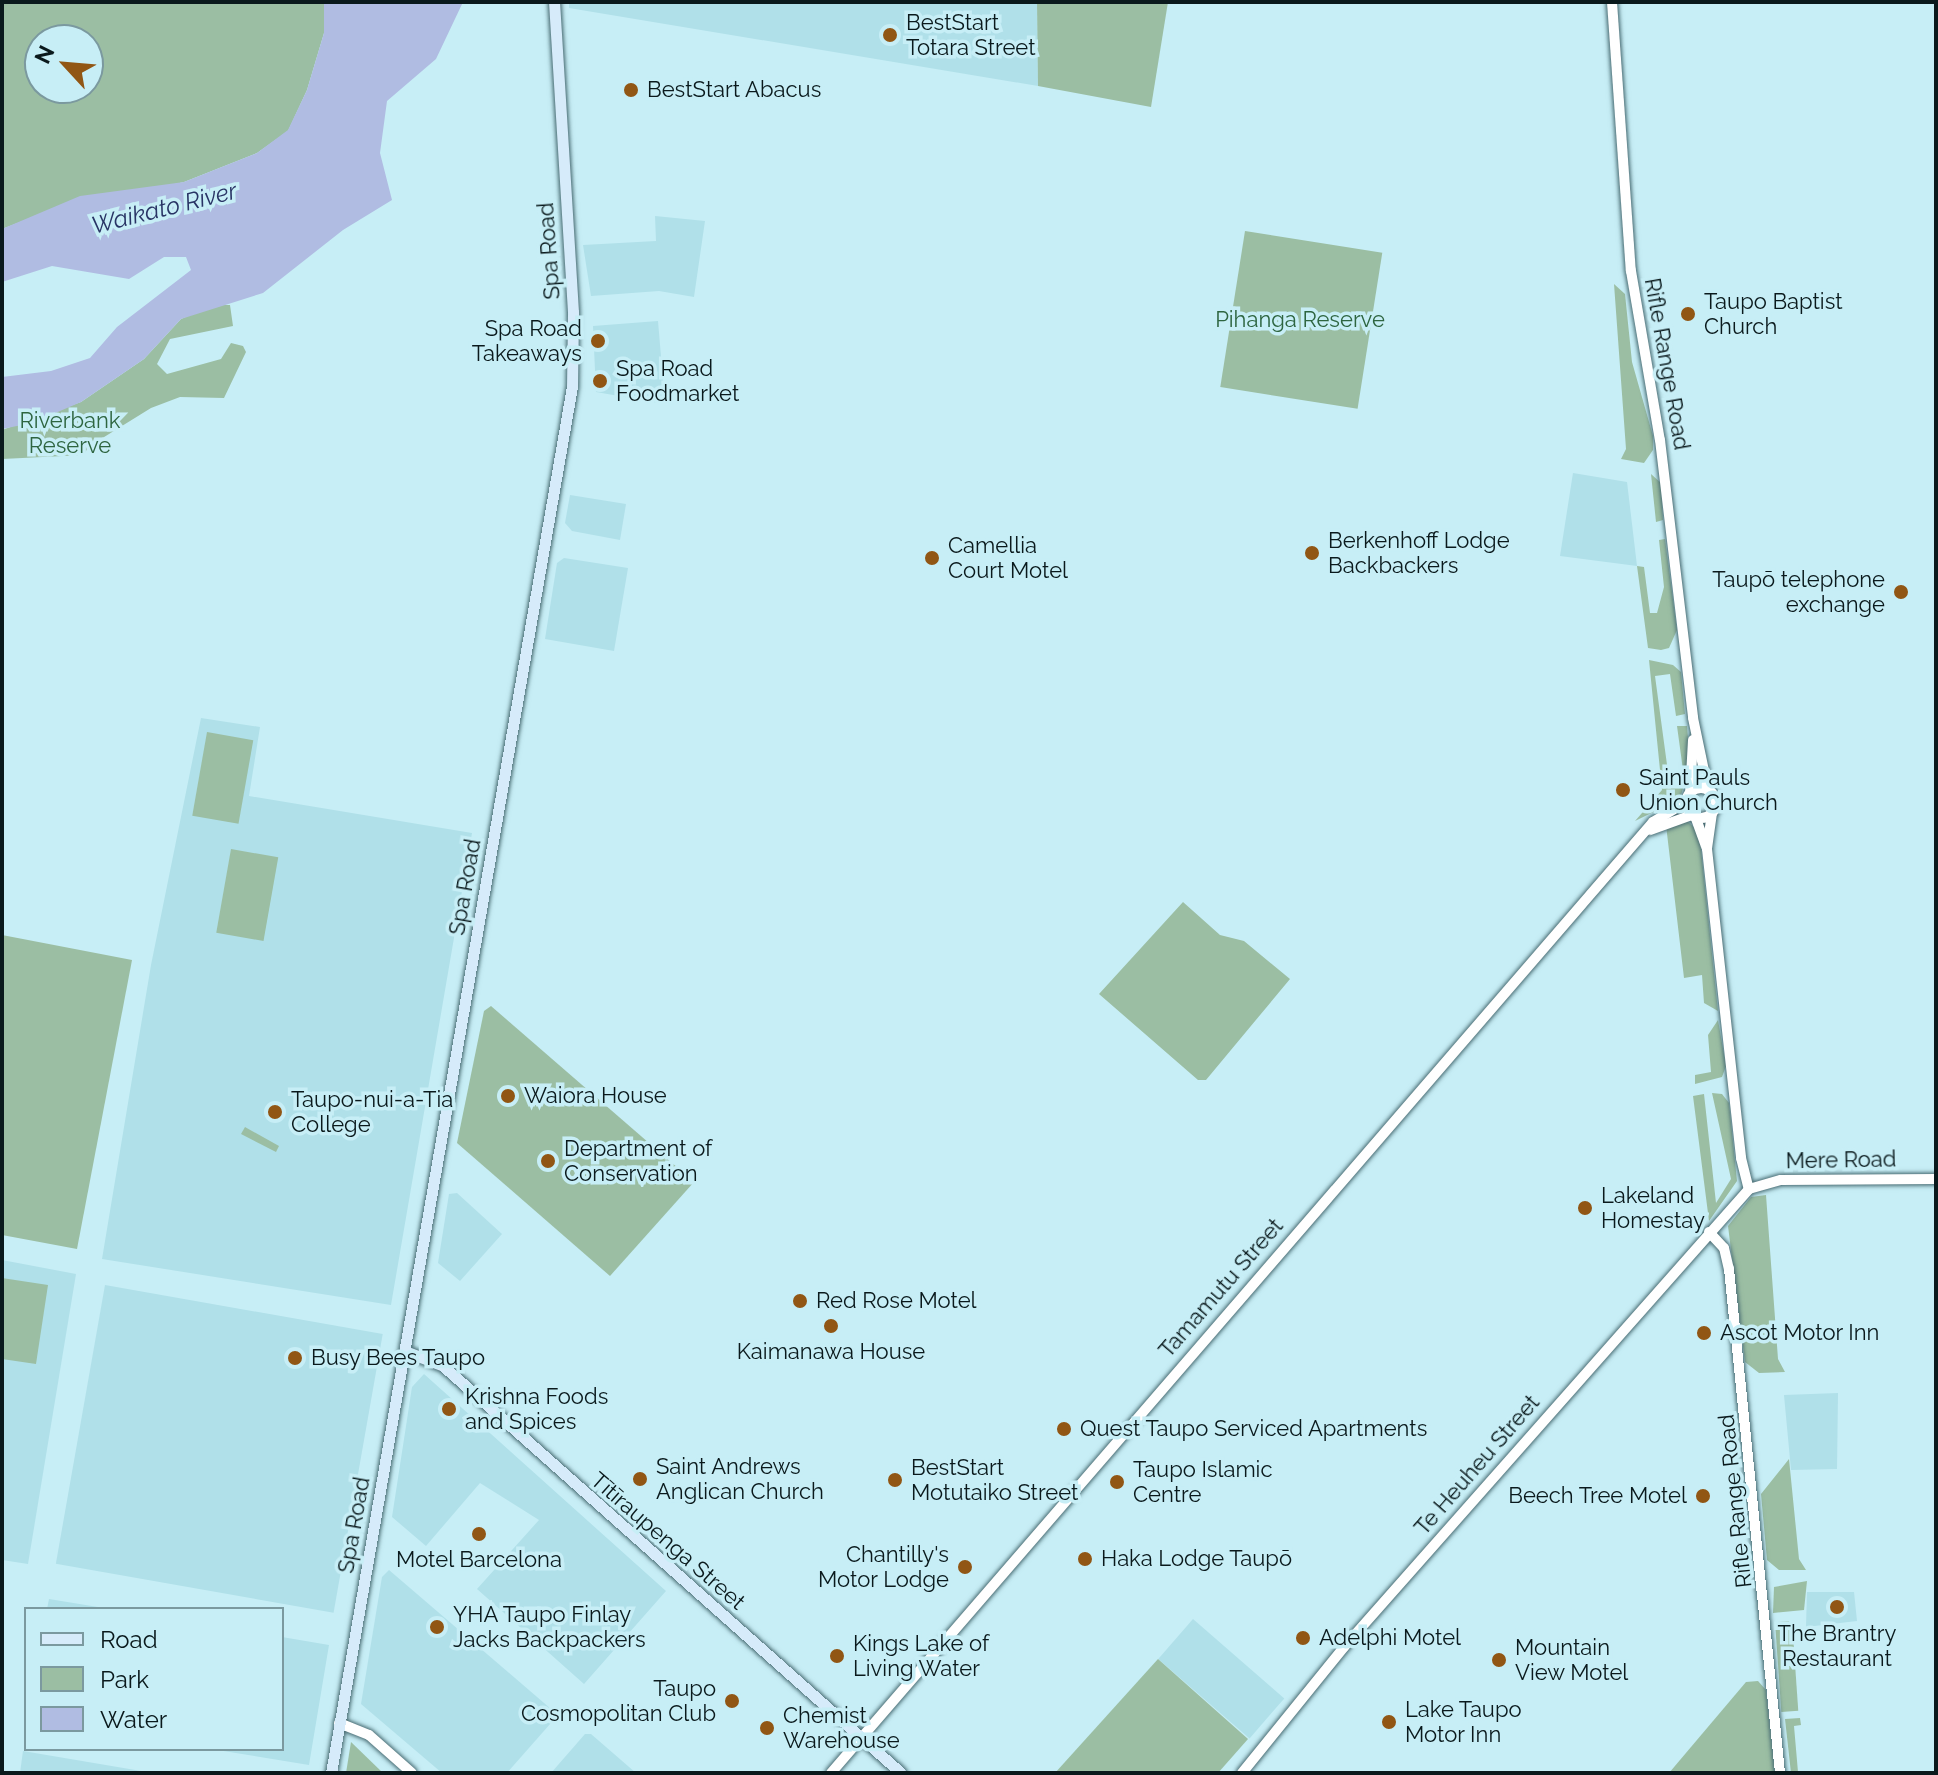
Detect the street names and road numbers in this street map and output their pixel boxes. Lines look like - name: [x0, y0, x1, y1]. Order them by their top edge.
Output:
- street label: Spa Road: [532, 202, 566, 300]
- street label: Rifle Range Road: [1639, 276, 1695, 452]
- street label: Spa Road: [444, 837, 486, 937]
- street label: Mere Road: [1785, 1146, 1897, 1174]
- street label: Tamamutu Street: [1153, 1213, 1289, 1363]
- street label: Te Heuheu Street: [1409, 1390, 1545, 1540]
- street label: Rifle Range Road: [1713, 1413, 1757, 1589]
- street label: Tītīraupenga Street: [586, 1467, 750, 1615]
- street label: Spa Road: [333, 1475, 375, 1575]

